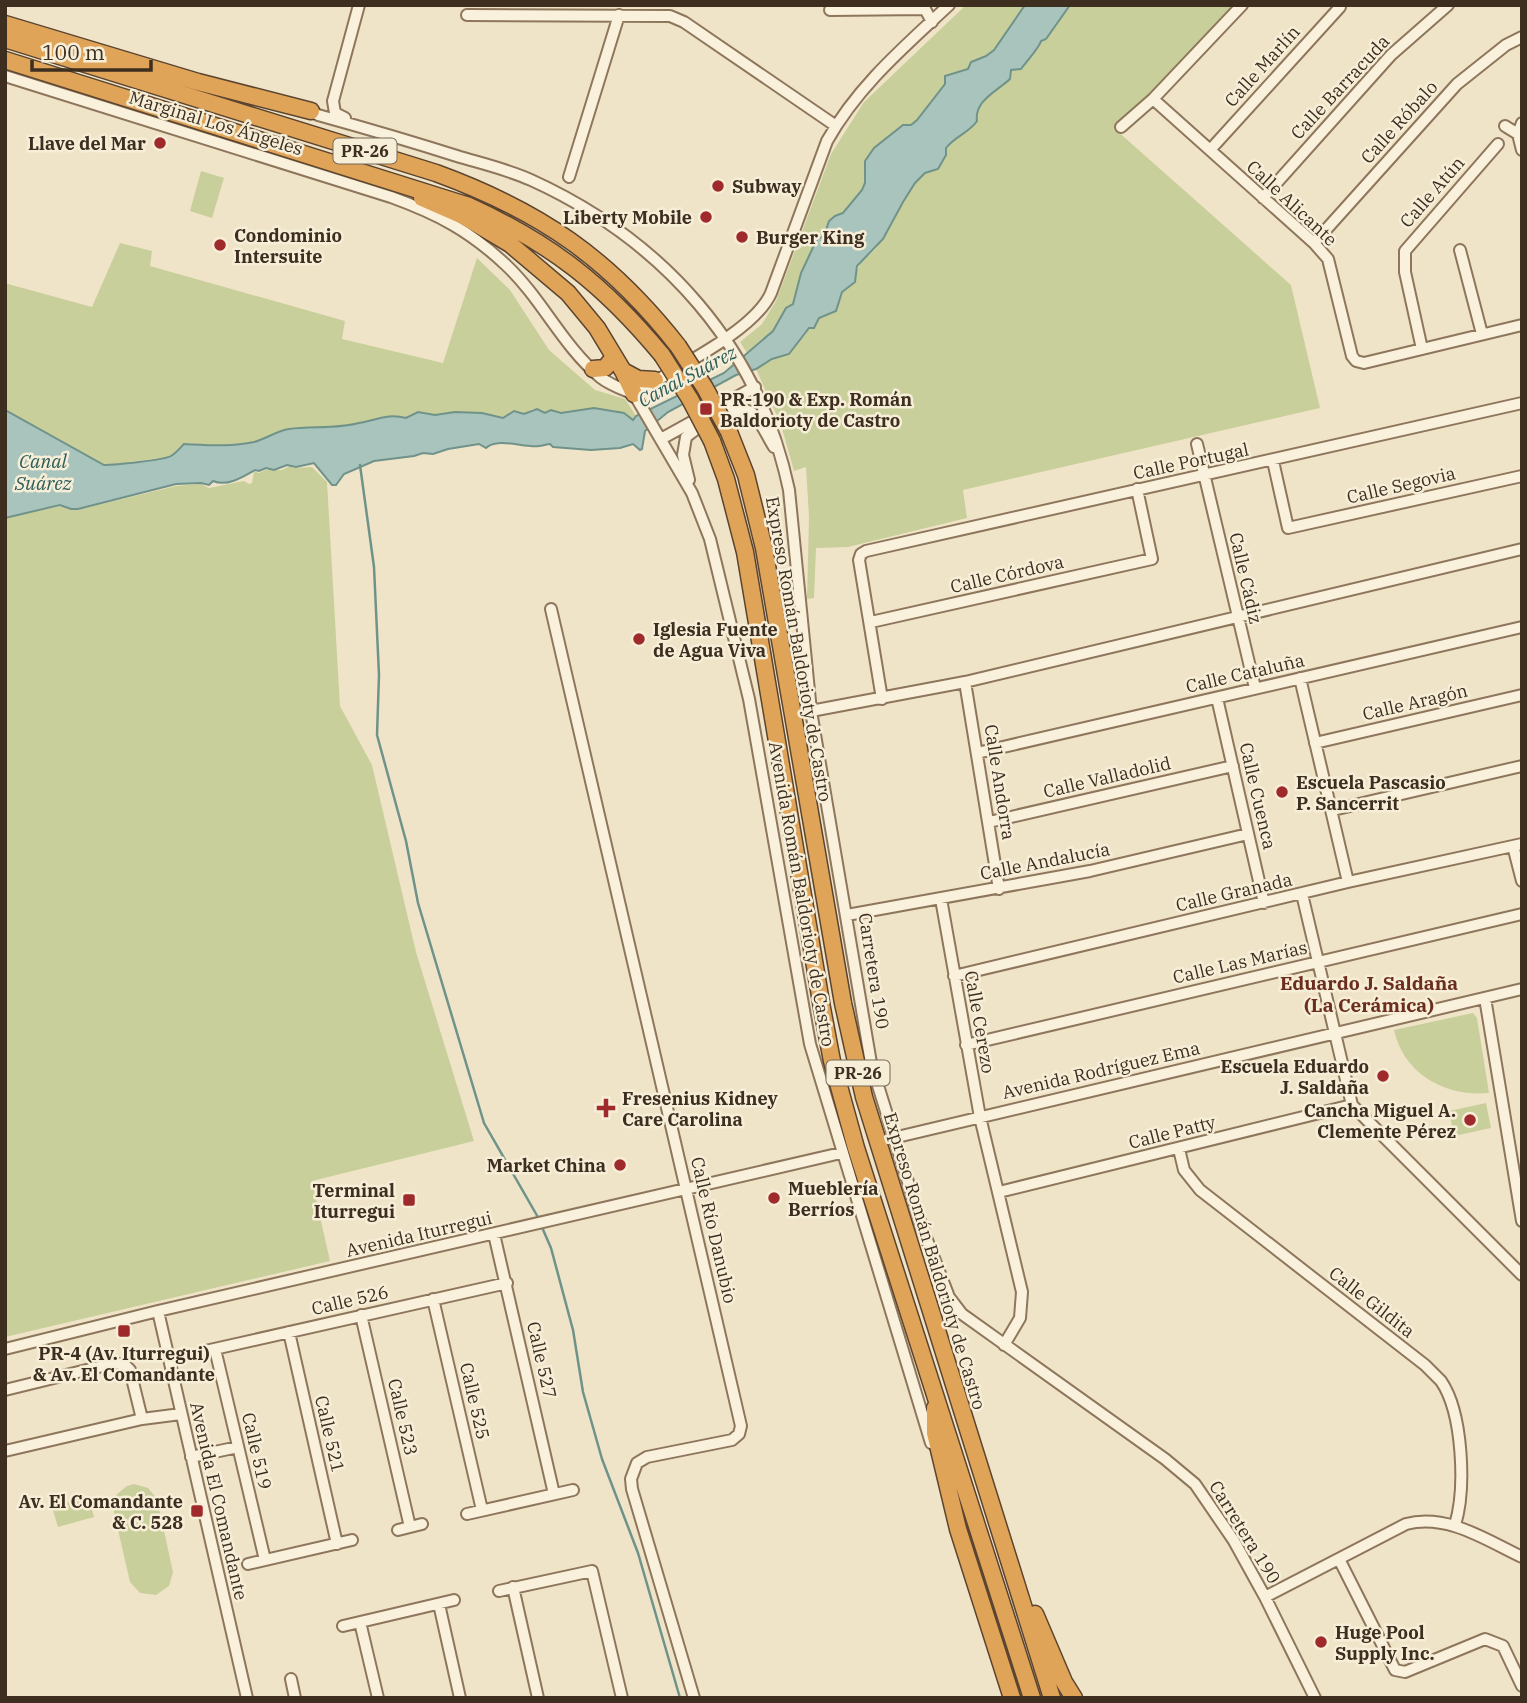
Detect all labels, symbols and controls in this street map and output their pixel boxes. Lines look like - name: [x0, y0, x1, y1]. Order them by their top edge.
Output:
- street label: Calle Marlín: [1219, 20, 1305, 112]
- scale bar: [32, 28, 150, 72]
- street label: Calle Barracuda: [1286, 30, 1394, 144]
- text: 100 m: [42, 38, 105, 66]
- street label: Calle Róbalo: [1356, 76, 1442, 168]
- street label: Marginal Los Ángeles: [126, 86, 306, 160]
- place label: Llave del Mar: [28, 132, 146, 155]
- marker: Llave del Mar: [152, 135, 168, 151]
- road number: PR-26: [334, 139, 396, 164]
- street label: Calle Atún: [1395, 152, 1469, 232]
- street label: Calle Alicante: [1242, 155, 1342, 251]
- place label: Subway: [732, 175, 802, 198]
- marker: Subway: [710, 178, 726, 194]
- place label: Liberty Mobile: [563, 206, 692, 229]
- marker: Liberty Mobile: [698, 209, 714, 225]
- place label: Condominio Intersuite: [234, 224, 342, 268]
- place label: Burger King: [756, 226, 865, 249]
- marker: Burger King: [734, 229, 750, 245]
- marker: Condominio Intersuite: [212, 237, 228, 253]
- water label: Canal Suárez: [633, 340, 741, 412]
- place label: PR-190 & Exp. Román Baldorioty de Castro: [720, 388, 912, 432]
- marker: PR-190 & Exp. Román Baldorioty de Castro: [698, 401, 714, 417]
- street label: Calle Portugal: [1131, 438, 1251, 484]
- water label: Canal Suárez: [14, 449, 72, 495]
- street label: Calle Segovia: [1344, 461, 1458, 509]
- street label: Expreso Román Baldorioty de Castro: [761, 495, 837, 803]
- street label: Calle Cádiz: [1224, 530, 1268, 626]
- street label: Calle Córdova: [948, 550, 1066, 598]
- place label: Iglesia Fuente de Agua Viva: [653, 618, 778, 662]
- marker: Iglesia Fuente de Agua Viva: [631, 631, 647, 647]
- street label: Calle Cataluña: [1183, 648, 1307, 698]
- street label: Calle Aragón: [1360, 679, 1470, 725]
- street label: Calle Andorra: [980, 723, 1021, 842]
- street label: Avenida Román Baldorioty de Castro: [764, 740, 840, 1048]
- street label: Calle Cuenca: [1235, 740, 1282, 852]
- street label: Calle Valladolid: [1041, 751, 1173, 803]
- place label: Escuela Pascasio P. Sancerrit: [1296, 771, 1446, 815]
- marker: Escuela Pascasio P. Sancerrit: [1274, 784, 1290, 800]
- street label: Calle Andalucía: [978, 837, 1112, 885]
- street label: Calle Granada: [1174, 867, 1295, 917]
- street label: Carretera 190: [853, 911, 895, 1031]
- street label: Calle Las Marías: [1171, 935, 1309, 989]
- street label: Calle Cerezo: [960, 969, 1000, 1075]
- district label: Eduardo J. Saldaña (La Cerámica): [1280, 971, 1458, 1017]
- street label: Avenida Rodríguez Ema: [1000, 1036, 1202, 1104]
- place label: Escuela Eduardo J. Saldaña: [1221, 1055, 1369, 1099]
- road number: PR-26: [826, 1060, 890, 1086]
- marker: Escuela Eduardo J. Saldaña: [1375, 1068, 1391, 1084]
- place label: Fresenius Kidney Care Carolina: [622, 1087, 778, 1131]
- marker: Fresenius Kidney Care Carolina: [596, 1098, 616, 1118]
- place label: Cancha Miguel A. Clemente Pérez: [1304, 1099, 1456, 1143]
- street label: Expreso Román Baldorioty de Castro: [879, 1110, 991, 1412]
- street label: Calle Patty: [1126, 1110, 1218, 1154]
- marker: Cancha Miguel A. Clemente Pérez: [1462, 1112, 1478, 1128]
- place label: Market China: [487, 1154, 606, 1177]
- street label: Calle Río Danubio: [686, 1154, 742, 1306]
- marker: Market China: [612, 1157, 628, 1173]
- place label: Mueblería Berríos: [788, 1177, 879, 1221]
- place label: Terminal Iturregui: [312, 1179, 395, 1223]
- marker: Mueblería Berríos: [766, 1190, 782, 1206]
- marker: Terminal Iturregui: [401, 1192, 417, 1208]
- street label: Avenida Iturregui: [344, 1206, 495, 1262]
- street label: Calle Gildita: [1324, 1261, 1420, 1343]
- street label: Calle 526: [309, 1280, 391, 1320]
- street label: Calle 527: [522, 1319, 562, 1401]
- marker: PR-4 (Av. Iturregui) & Av. El Comandante: [116, 1323, 132, 1339]
- place label: PR-4 (Av. Iturregui) & Av. El Comandante: [33, 1342, 215, 1386]
- street label: Calle 525: [455, 1360, 495, 1442]
- street label: Calle 523: [383, 1376, 423, 1458]
- street label: Calle 521: [310, 1393, 350, 1475]
- street label: Avenida El Comandante: [185, 1400, 253, 1602]
- street label: Calle 519: [237, 1410, 277, 1492]
- street label: Carretera 190: [1204, 1476, 1286, 1588]
- place label: Av. El Comandante & C. 528: [18, 1490, 183, 1534]
- marker: Av. El Comandante & C. 528: [189, 1503, 205, 1519]
- place label: Huge Pool Supply Inc.: [1335, 1621, 1435, 1665]
- marker: Huge Pool Supply Inc.: [1313, 1634, 1329, 1650]

